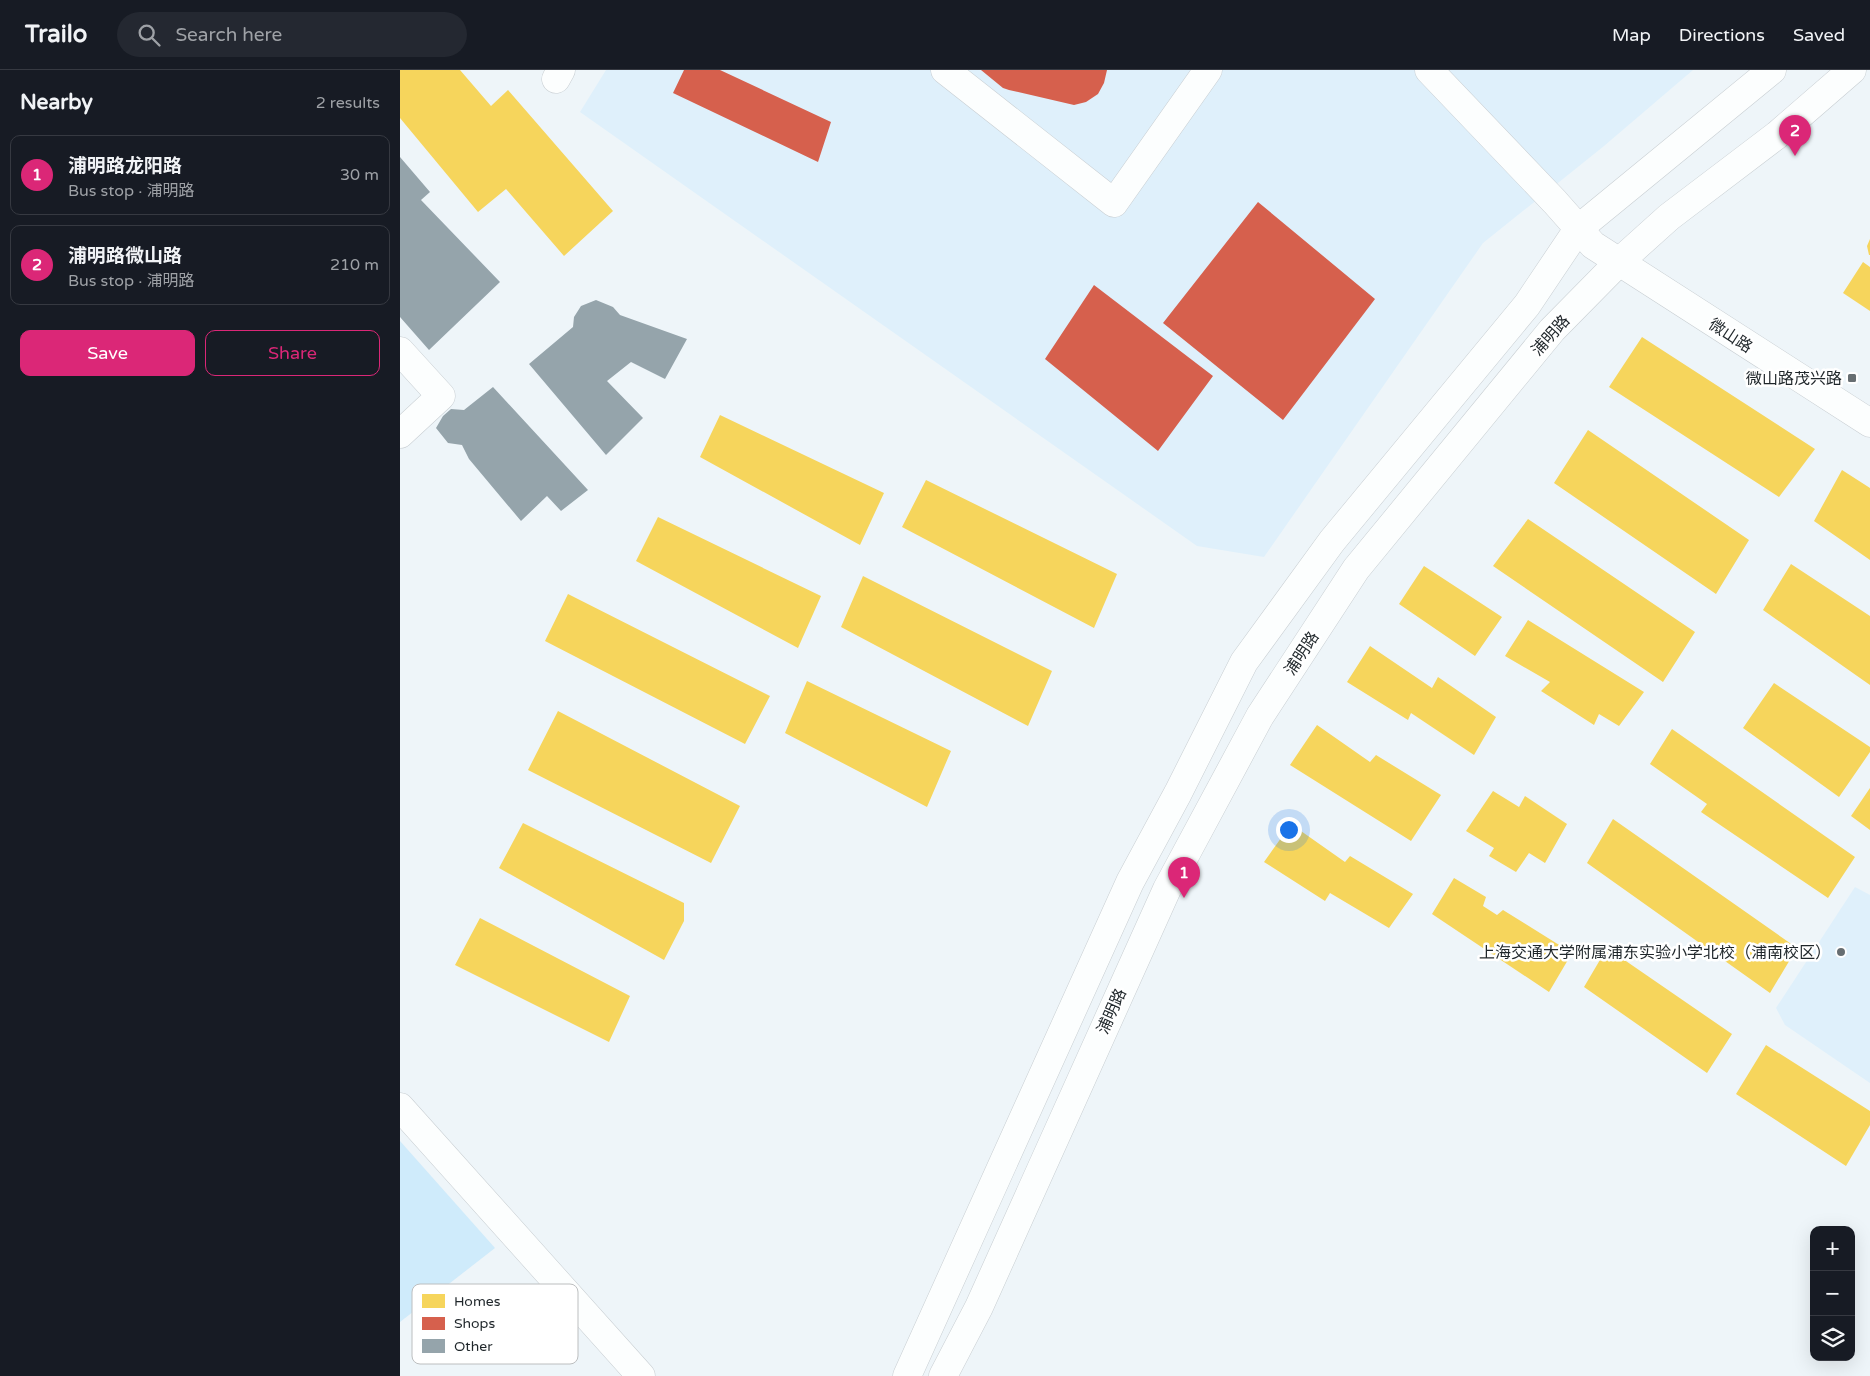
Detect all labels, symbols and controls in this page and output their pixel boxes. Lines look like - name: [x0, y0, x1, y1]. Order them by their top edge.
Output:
- search box: [117, 12, 467, 57]
- text: Trailo: [25, 20, 87, 49]
- icon: search: [135, 21, 163, 49]
- text: Search here: [175, 24, 282, 46]
- text: Map: [1612, 24, 1651, 46]
- text: Directions: [1679, 24, 1765, 46]
- text: Saved: [1793, 24, 1845, 46]
- text: Nearby: [20, 90, 93, 115]
- text: 2 results: [316, 93, 380, 113]
- pin: 2: [1779, 115, 1811, 156]
- text: 浦明路龙阳路: [68, 155, 182, 177]
- text: 1: [32, 165, 42, 185]
- text: 30 m: [340, 165, 379, 185]
- text: Bus stop · 浦明路: [68, 181, 194, 201]
- text: 浦明路微山路: [68, 245, 182, 267]
- text: 2: [32, 255, 42, 275]
- text: 210 m: [330, 255, 379, 275]
- text: Bus stop · 浦明路: [68, 271, 194, 291]
- street label: 浦明路: [1527, 311, 1574, 360]
- street label: 微山路: [1705, 314, 1756, 357]
- button: Save: [20, 330, 195, 376]
- button: Share: [205, 330, 380, 376]
- place label: 微山路茂兴路: [1746, 369, 1842, 389]
- marker: 微山路茂兴路: [1846, 372, 1858, 384]
- street label: 浦明路: [1280, 628, 1323, 679]
- your location: [1276, 817, 1302, 843]
- pin: 1: [1168, 857, 1200, 898]
- place label: 上海交通大学附属浦东实验小学北校（浦南校区）: [1479, 943, 1831, 963]
- marker: 上海交通大学附属浦东实验小学北校（浦南校区）: [1835, 946, 1847, 958]
- street label: 浦明路: [1093, 985, 1131, 1037]
- map controls: [1810, 1226, 1855, 1361]
- button: +: [1810, 1226, 1855, 1271]
- button: −: [1810, 1271, 1855, 1316]
- legend: [412, 1284, 578, 1364]
- text: Homes: [454, 1293, 501, 1310]
- text: Shops: [454, 1315, 495, 1332]
- button: layers: [1810, 1316, 1855, 1361]
- text: Other: [454, 1338, 493, 1355]

